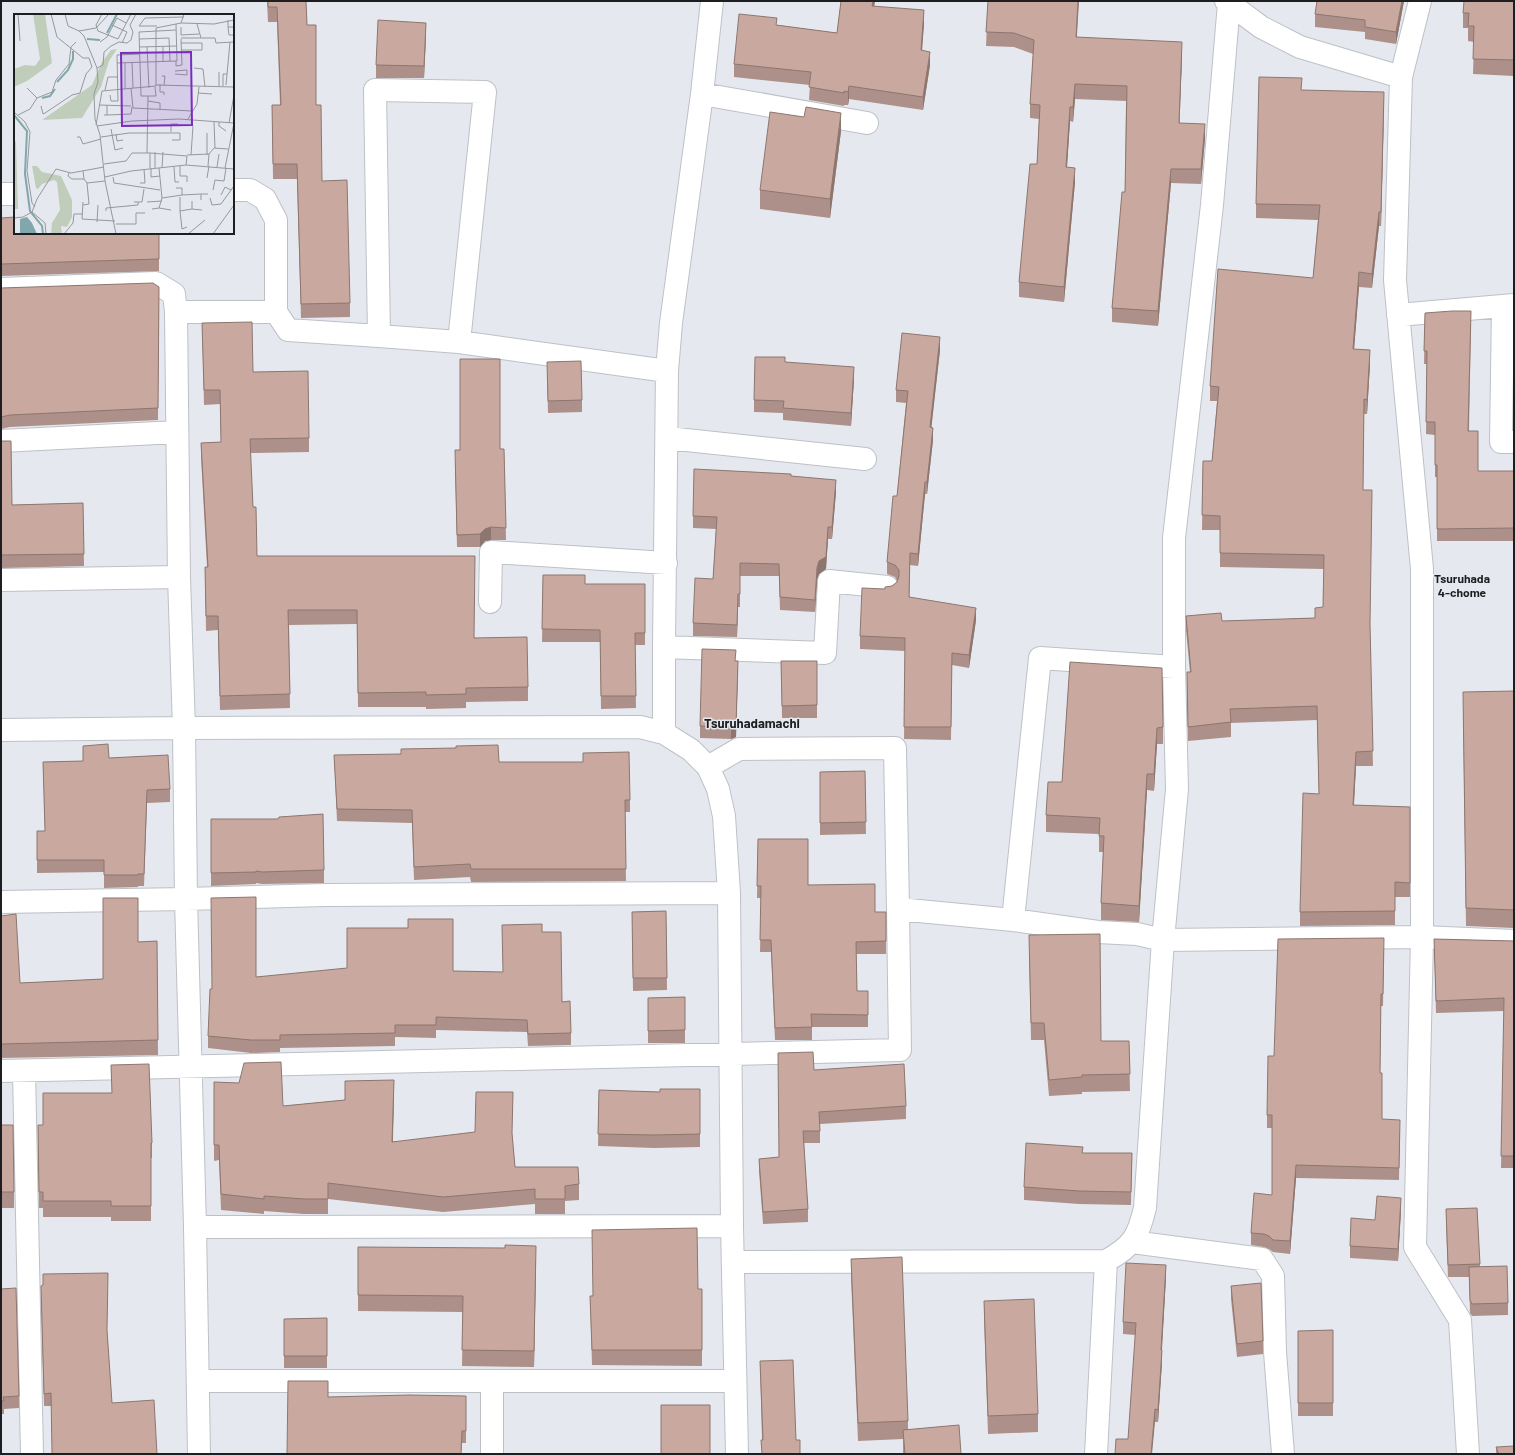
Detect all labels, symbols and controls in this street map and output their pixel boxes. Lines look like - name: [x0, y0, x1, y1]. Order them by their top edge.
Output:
- inset map: [14, 14, 234, 234]
- district label: Tsuruhada 4-chome: [1434, 571, 1490, 599]
- district label: Tsuruhadamachi: [704, 715, 800, 731]

